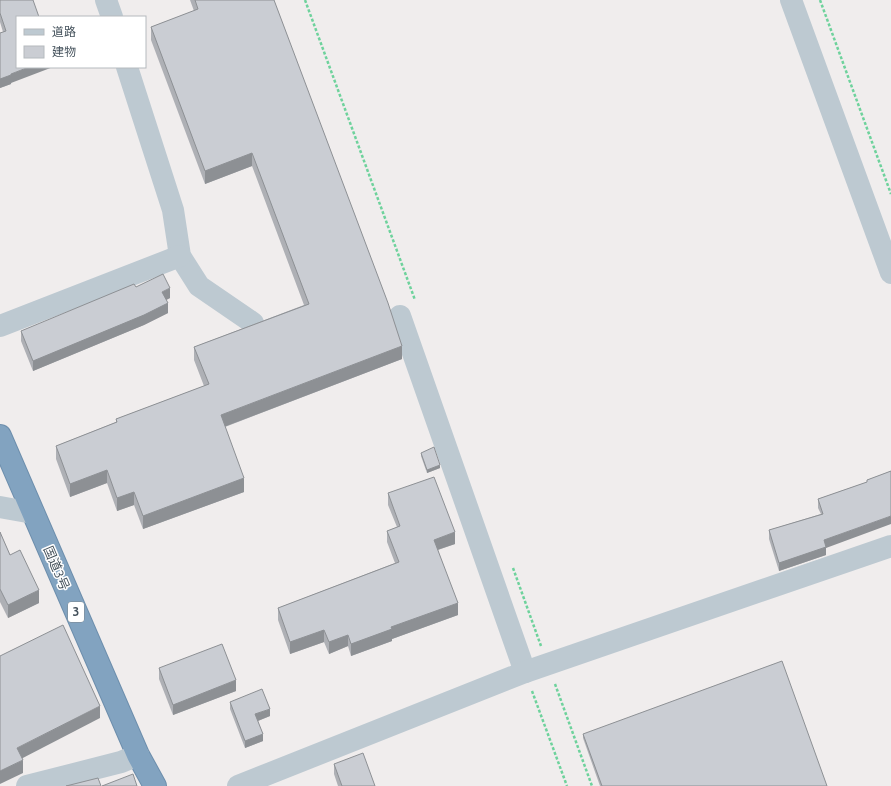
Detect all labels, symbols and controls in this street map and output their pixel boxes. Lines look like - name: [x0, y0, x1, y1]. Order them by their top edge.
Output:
- legend: [16, 16, 146, 68]
- text: 道路: [52, 25, 76, 38]
- text: 建物: [52, 45, 76, 58]
- street label: 国道3号: [42, 544, 72, 592]
- road number: 3: [68, 602, 84, 622]

